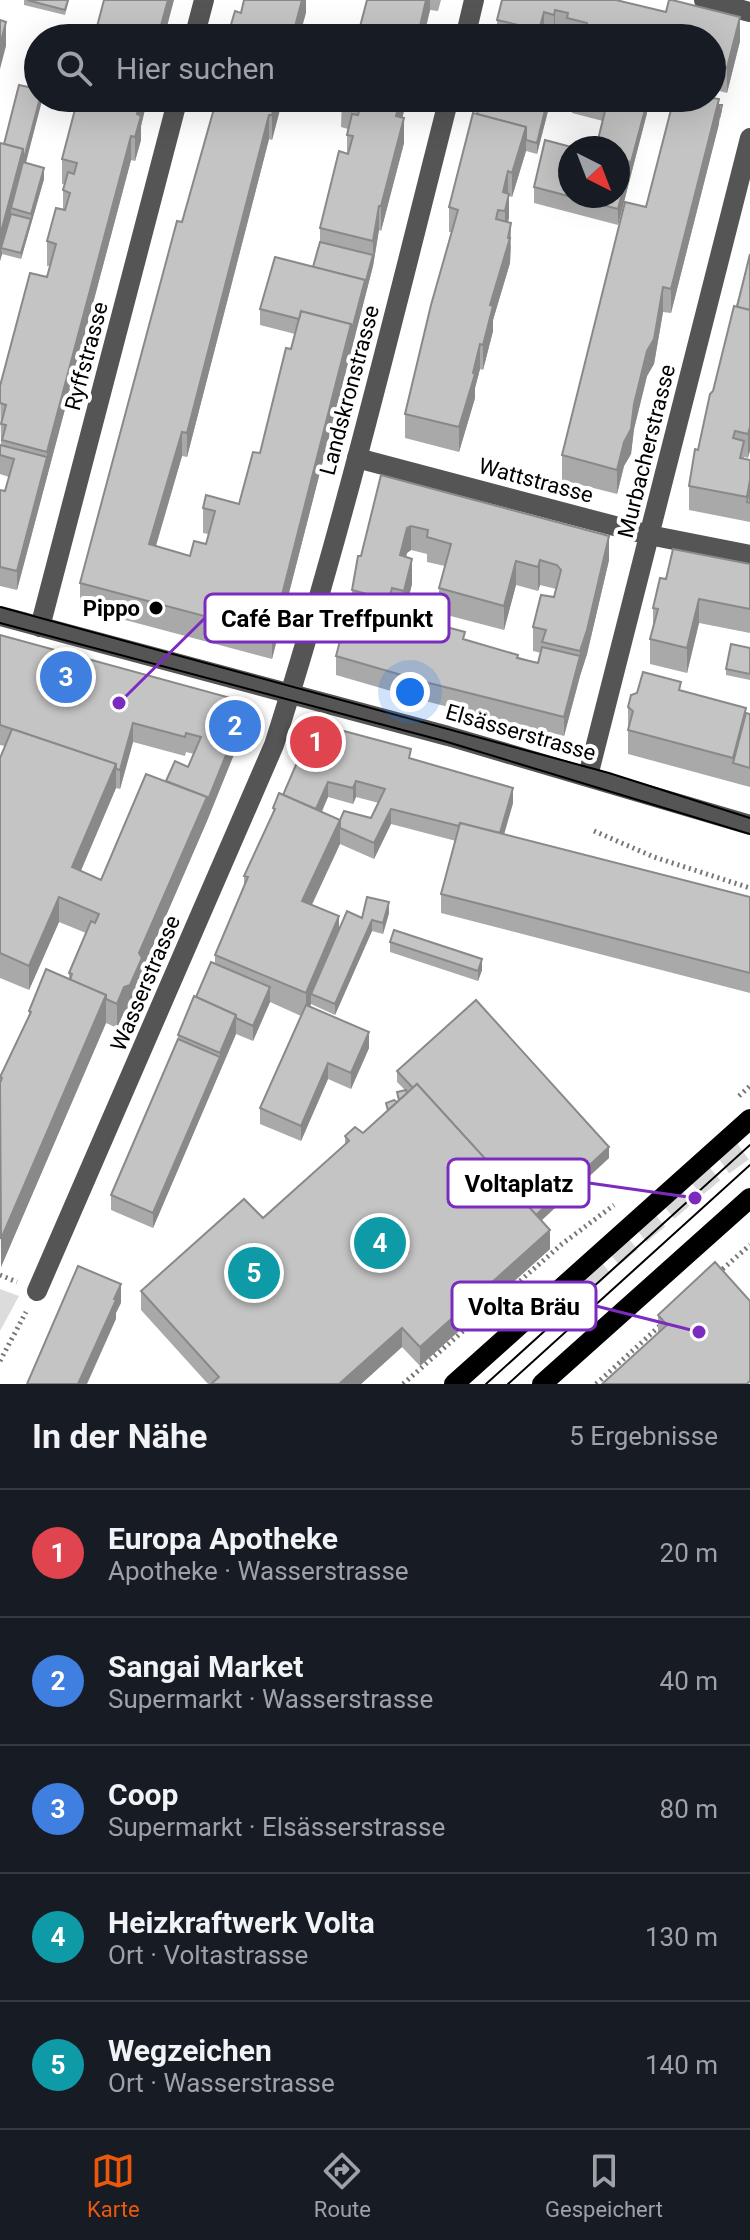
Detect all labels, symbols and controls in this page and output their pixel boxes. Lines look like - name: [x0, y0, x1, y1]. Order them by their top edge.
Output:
- search box: [24, 24, 726, 112]
- icon: search: [52, 46, 96, 90]
- text: Hier suchen: [116, 51, 275, 86]
- north arrow: [558, 136, 630, 208]
- street label: Ryffstrasse: [60, 299, 113, 413]
- street label: Landskronstrasse: [315, 303, 384, 478]
- street label: Murbacherstrasse: [613, 362, 680, 540]
- street label: Wattstrasse: [476, 453, 596, 508]
- callout: Café Bar Treffpunkt: [205, 594, 449, 642]
- place label: Pippo: [83, 596, 140, 621]
- marker: Pippo: [147, 599, 165, 617]
- text: Café Bar Treffpunkt: [221, 605, 433, 633]
- pin: 3: [40, 647, 92, 707]
- your location: [390, 672, 430, 712]
- pin: 2: [209, 696, 261, 756]
- street label: Elsässerstrasse: [443, 699, 599, 766]
- pin: 1: [290, 712, 342, 772]
- street label: Wasserstrasse: [106, 912, 185, 1055]
- callout: Voltaplatz: [448, 1159, 589, 1207]
- text: Voltaplatz: [464, 1170, 574, 1198]
- pin: 4: [354, 1213, 406, 1273]
- pin: 5: [228, 1243, 280, 1303]
- callout: Volta Bräu: [452, 1282, 596, 1330]
- text: Volta Bräu: [468, 1293, 580, 1321]
- text: In der Nähe: [32, 1416, 207, 1456]
- text: 5 Ergebnisse: [569, 1421, 718, 1451]
- text: Europa Apotheke: [108, 1521, 338, 1556]
- text: 1: [51, 1538, 65, 1568]
- text: 20 m: [660, 1538, 718, 1568]
- text: Apotheke · Wasserstrasse: [108, 1556, 409, 1586]
- text: Sangai Market: [108, 1649, 303, 1684]
- text: 2: [51, 1666, 65, 1696]
- text: 40 m: [660, 1666, 718, 1696]
- text: Supermarkt · Wasserstrasse: [108, 1684, 433, 1714]
- text: Coop: [108, 1777, 178, 1812]
- text: 3: [51, 1794, 65, 1824]
- text: 80 m: [660, 1794, 718, 1824]
- text: Supermarkt · Elsässerstrasse: [108, 1812, 445, 1842]
- text: Heizkraftwerk Volta: [108, 1905, 375, 1940]
- text: 4: [51, 1922, 65, 1952]
- text: 130 m: [645, 1922, 718, 1952]
- text: Ort · Voltastrasse: [108, 1940, 308, 1970]
- text: Wegzeichen: [108, 2033, 272, 2068]
- text: 5: [51, 2050, 65, 2080]
- text: 140 m: [645, 2050, 718, 2080]
- text: Ort · Wasserstrasse: [108, 2068, 335, 2098]
- tab: Karte: [87, 2149, 140, 2222]
- tab: Route: [314, 2149, 371, 2222]
- tab: Gespeichert: [545, 2149, 663, 2222]

